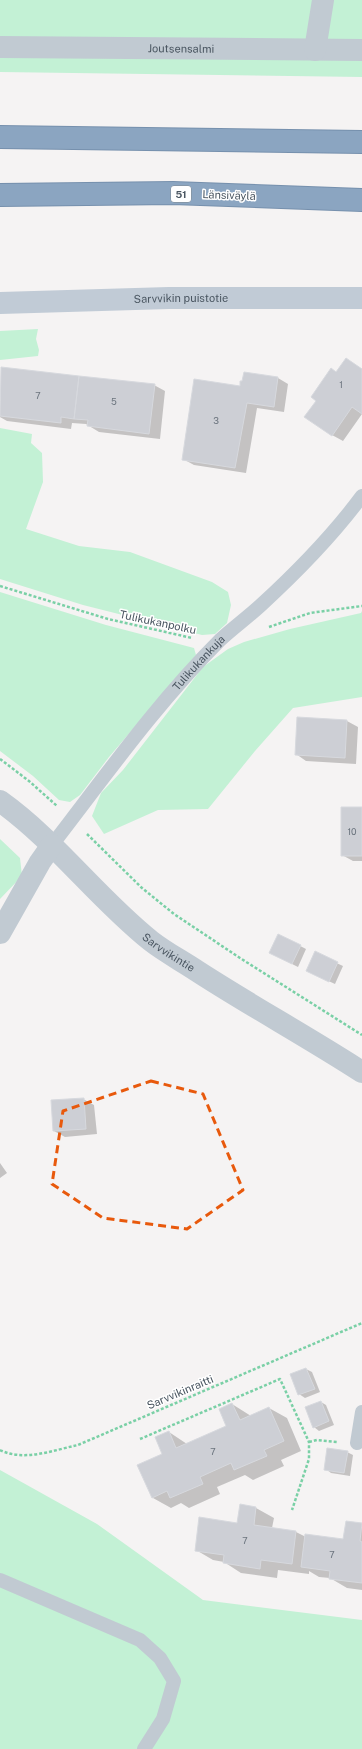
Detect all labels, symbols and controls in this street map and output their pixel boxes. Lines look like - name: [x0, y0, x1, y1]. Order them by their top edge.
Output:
- street label: Joutsensalmi: [148, 42, 214, 55]
- road number: 51: [171, 186, 191, 202]
- street label: Länsiväylä: [202, 188, 256, 202]
- street label: Sarvvikin puistotie: [134, 292, 228, 305]
- house number: 1: [339, 379, 343, 390]
- house number: 7: [35, 390, 41, 401]
- house number: 5: [111, 396, 117, 407]
- house number: 3: [213, 415, 219, 426]
- street label: Tulikukanpolku: [119, 608, 197, 636]
- street label: Tulikukankuja: [170, 633, 227, 693]
- house number: 10: [347, 826, 357, 837]
- street label: Sarvvikintie: [140, 931, 197, 974]
- street label: Sarvvikinraitti: [145, 1373, 215, 1411]
- house number: 7: [210, 1446, 216, 1457]
- house number: 7: [242, 1535, 248, 1546]
- house number: 7: [329, 1549, 335, 1560]

